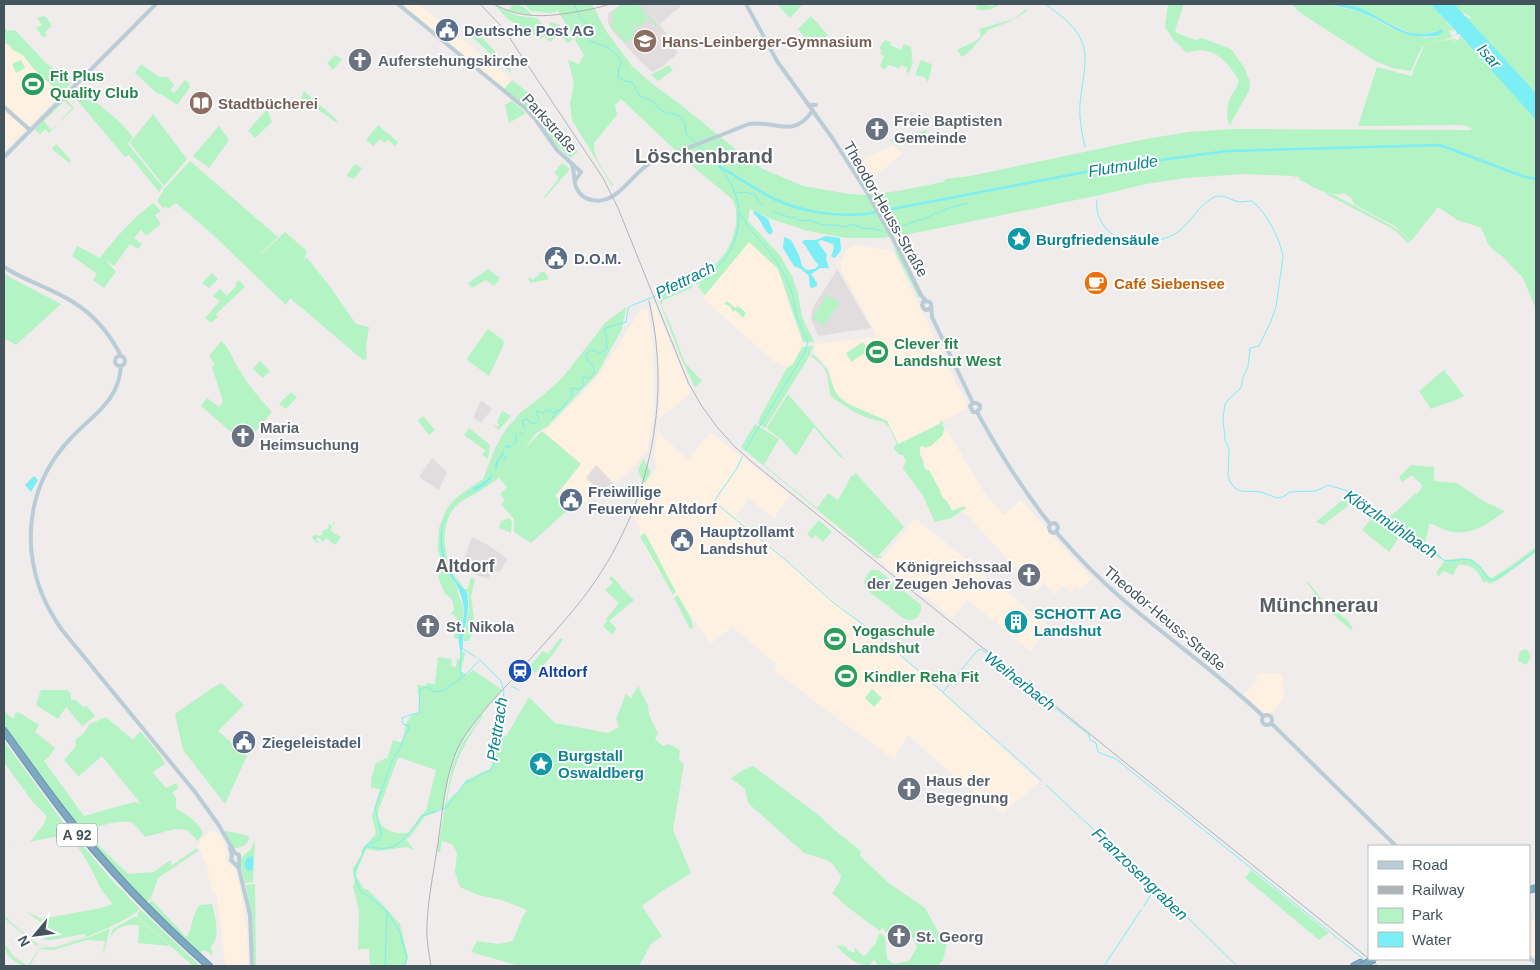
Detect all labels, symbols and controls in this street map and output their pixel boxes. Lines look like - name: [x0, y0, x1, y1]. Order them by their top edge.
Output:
- public building icon: Deutsche Post AG: [434, 17, 460, 43]
- place label: Deutsche Post AG: [464, 22, 594, 39]
- school or university icon: Hans-Leinberger-Gymnasium: [632, 28, 658, 54]
- place label: Hans-Leinberger-Gymnasium: [662, 33, 872, 50]
- water label: Isar: [1474, 40, 1505, 72]
- church icon: Auferstehungskirche: [347, 47, 373, 73]
- place label: Auferstehungskirche: [378, 52, 528, 69]
- place label: Fit Plus Quality Club: [50, 67, 138, 101]
- sports icon: Fit Plus Quality Club: [20, 71, 46, 97]
- library icon: Stadtbücherei: [188, 90, 214, 116]
- street label: Parkstraße: [519, 90, 581, 156]
- place label: Stadtbücherei: [218, 95, 318, 112]
- place label: Freie Baptisten Gemeinde: [894, 112, 1002, 146]
- church icon: Freie Baptisten Gemeinde: [864, 116, 890, 142]
- street label: Theodor-Heuss-Straße: [840, 138, 932, 280]
- district label: Löschenbrand: [635, 145, 773, 167]
- water label: Flutmulde: [1087, 152, 1159, 180]
- place icon: Burgfriedensäule: [1006, 226, 1032, 252]
- place label: Burgfriedensäule: [1036, 231, 1159, 248]
- public building icon: D.O.M.: [543, 245, 569, 271]
- place label: D.O.M.: [574, 250, 622, 267]
- water label: Pfettrach: [652, 258, 718, 302]
- cafe icon: Café Siebensee: [1083, 270, 1109, 296]
- place label: Café Siebensee: [1114, 275, 1225, 292]
- place label: Clever fit Landshut West: [894, 335, 1001, 369]
- sports icon: Clever fit Landshut West: [864, 339, 890, 365]
- place label: Maria Heimsuchung: [260, 419, 359, 453]
- church icon: Maria Heimsuchung: [230, 423, 256, 449]
- place label: Freiwillige Feuerwehr Altdorf: [588, 483, 718, 517]
- public building icon: Freiwillige Feuerwehr Altdorf: [558, 487, 584, 513]
- water label: Klötzlmühlbach: [1341, 487, 1441, 561]
- place label: Hauptzollamt Landshut: [700, 523, 794, 557]
- public building icon: Hauptzollamt Landshut: [669, 527, 695, 553]
- district label: Altdorf: [436, 556, 495, 576]
- place label: Königreichssaal der Zeugen Jehovas: [867, 558, 1012, 592]
- church icon: Königreichssaal der Zeugen Jehovas: [1016, 562, 1042, 588]
- street label: Theodor-Heuss-Straße: [1101, 562, 1229, 674]
- district label: Münchnerau: [1260, 594, 1378, 616]
- place label: SCHOTT AG Landshut: [1034, 605, 1122, 639]
- building icon: SCHOTT AG Landshut: [1003, 609, 1029, 635]
- church icon: St. Nikola: [415, 613, 441, 639]
- place label: St. Nikola: [446, 618, 515, 635]
- place label: Yogaschule Landshut: [852, 622, 935, 656]
- sports icon: Yogaschule Landshut: [822, 626, 848, 652]
- water label: Weiherbach: [981, 648, 1059, 714]
- station icon: Altdorf: [507, 658, 533, 684]
- place label: Altdorf: [538, 663, 588, 680]
- sports icon: Kindler Reha Fit: [833, 663, 859, 689]
- place label: Kindler Reha Fit: [864, 668, 979, 685]
- water label: Pfettrach: [484, 696, 510, 762]
- public building icon: Ziegeleistadel: [231, 729, 257, 755]
- place label: Ziegeleistadel: [262, 734, 361, 751]
- place label: Burgstall Oswaldberg: [558, 747, 644, 781]
- place icon: Burgstall Oswaldberg: [528, 751, 554, 777]
- place label: Haus der Begegnung: [926, 772, 1009, 806]
- church icon: Haus der Begegnung: [896, 776, 922, 802]
- road number: A 92: [57, 824, 97, 846]
- water label: Franzosengraben: [1089, 824, 1191, 924]
- legend: [1368, 845, 1530, 960]
- text: Road: [1412, 856, 1448, 873]
- text: Railway: [1412, 881, 1465, 898]
- text: Park: [1412, 906, 1443, 923]
- north arrow: [10, 910, 60, 960]
- church icon: St. Georg: [886, 923, 912, 949]
- place label: St. Georg: [916, 928, 984, 945]
- text: Water: [1412, 931, 1451, 948]
- text: N: [14, 933, 33, 950]

